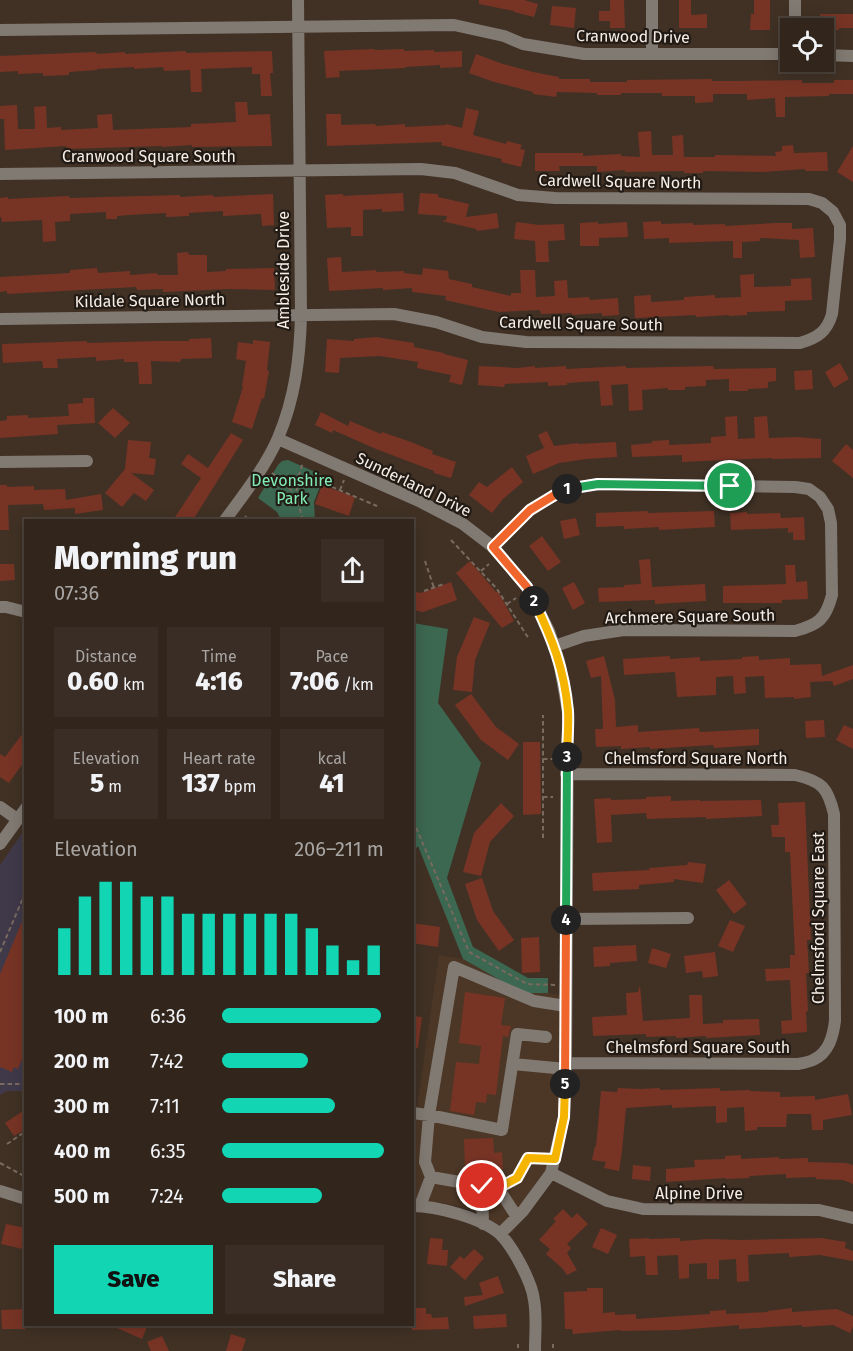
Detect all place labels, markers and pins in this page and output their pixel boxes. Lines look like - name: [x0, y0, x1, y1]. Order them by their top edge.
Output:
- pin: [704, 460, 755, 511]
- pin: 1: [552, 474, 582, 504]
- pin: 2: [519, 586, 549, 616]
- pin: 3: [552, 742, 582, 772]
- pin: 4: [551, 905, 581, 935]
- pin: 5: [550, 1069, 580, 1099]
- pin: [456, 1160, 507, 1211]

